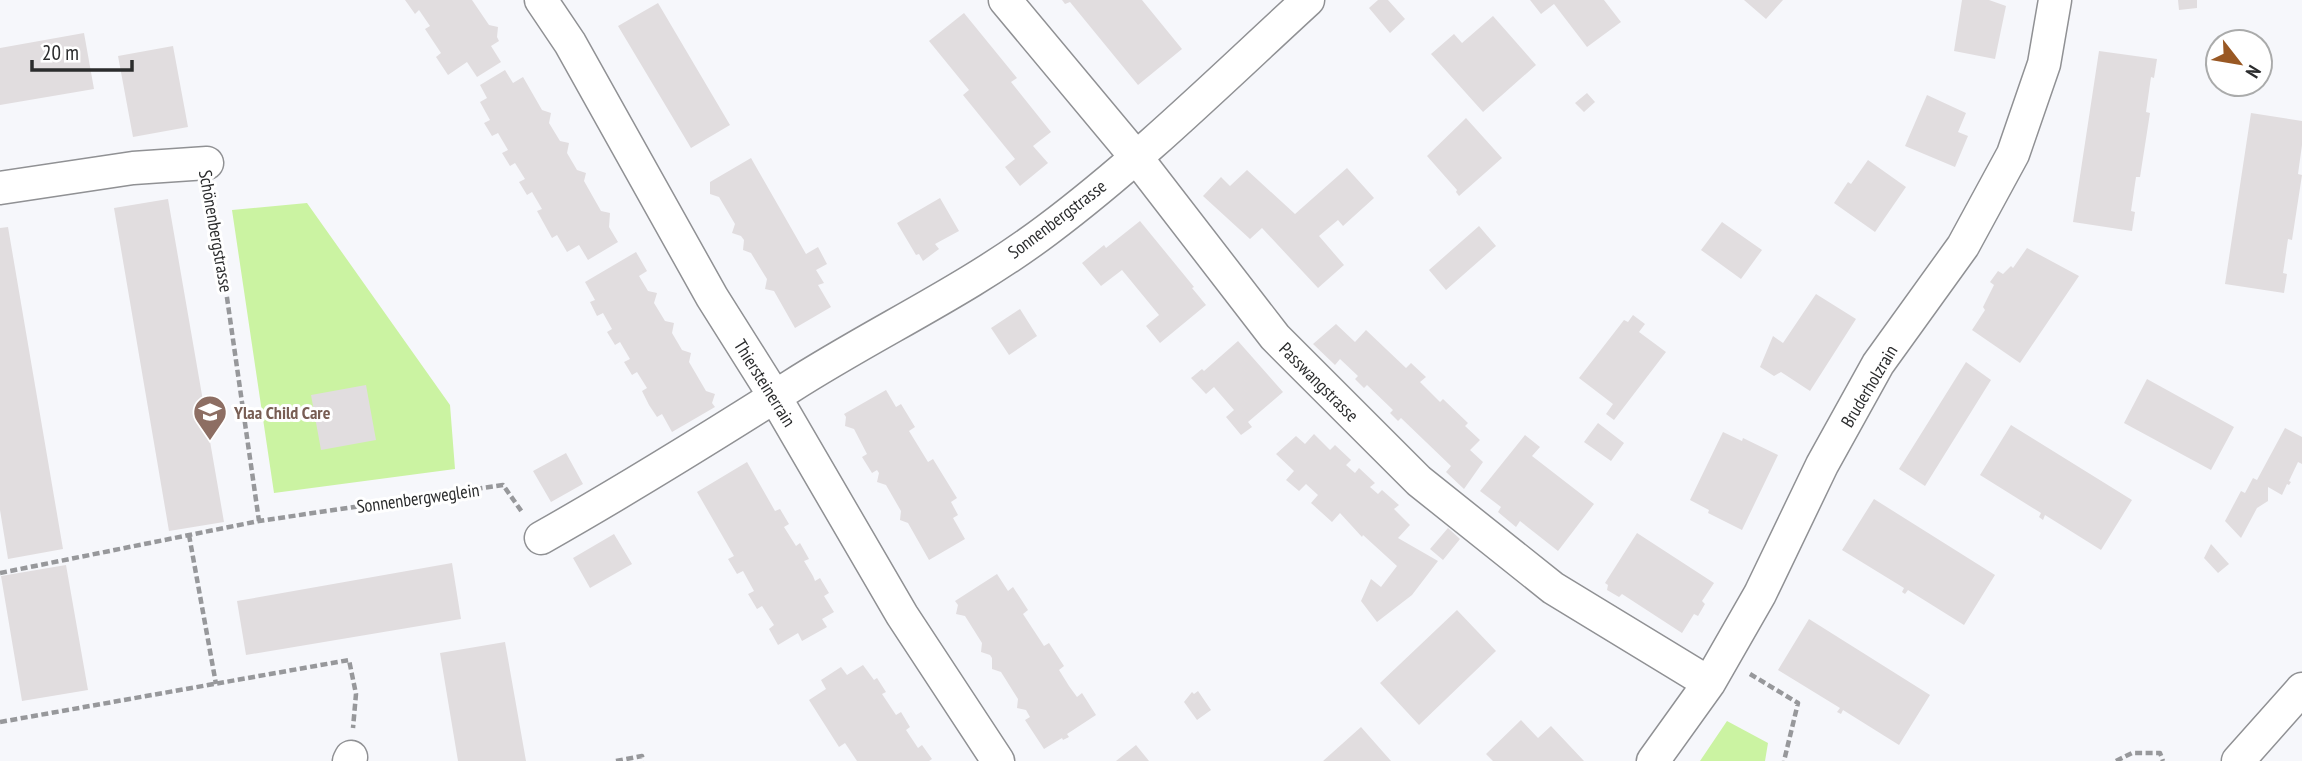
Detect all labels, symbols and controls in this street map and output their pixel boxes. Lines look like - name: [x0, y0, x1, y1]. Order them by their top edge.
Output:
- scale bar: [32, 28, 131, 72]
- north arrow: [2204, 28, 2274, 98]
- text: 20 m: [42, 39, 79, 66]
- text: N: [2241, 61, 2267, 82]
- street label: Schönenbergstrasse: [194, 168, 238, 294]
- street label: Sonnenbergstrasse: [1003, 175, 1111, 263]
- street label: Thiersteinerrain: [729, 335, 801, 431]
- street label: Passwangstrasse: [1274, 337, 1364, 427]
- street label: Bruderholzrain: [1836, 341, 1902, 431]
- school or university icon: Ylaa Child Care: [191, 393, 229, 442]
- place label: Ylaa Child Care: [233, 401, 331, 424]
- street label: Sonnenbergweglein: [355, 478, 481, 518]

